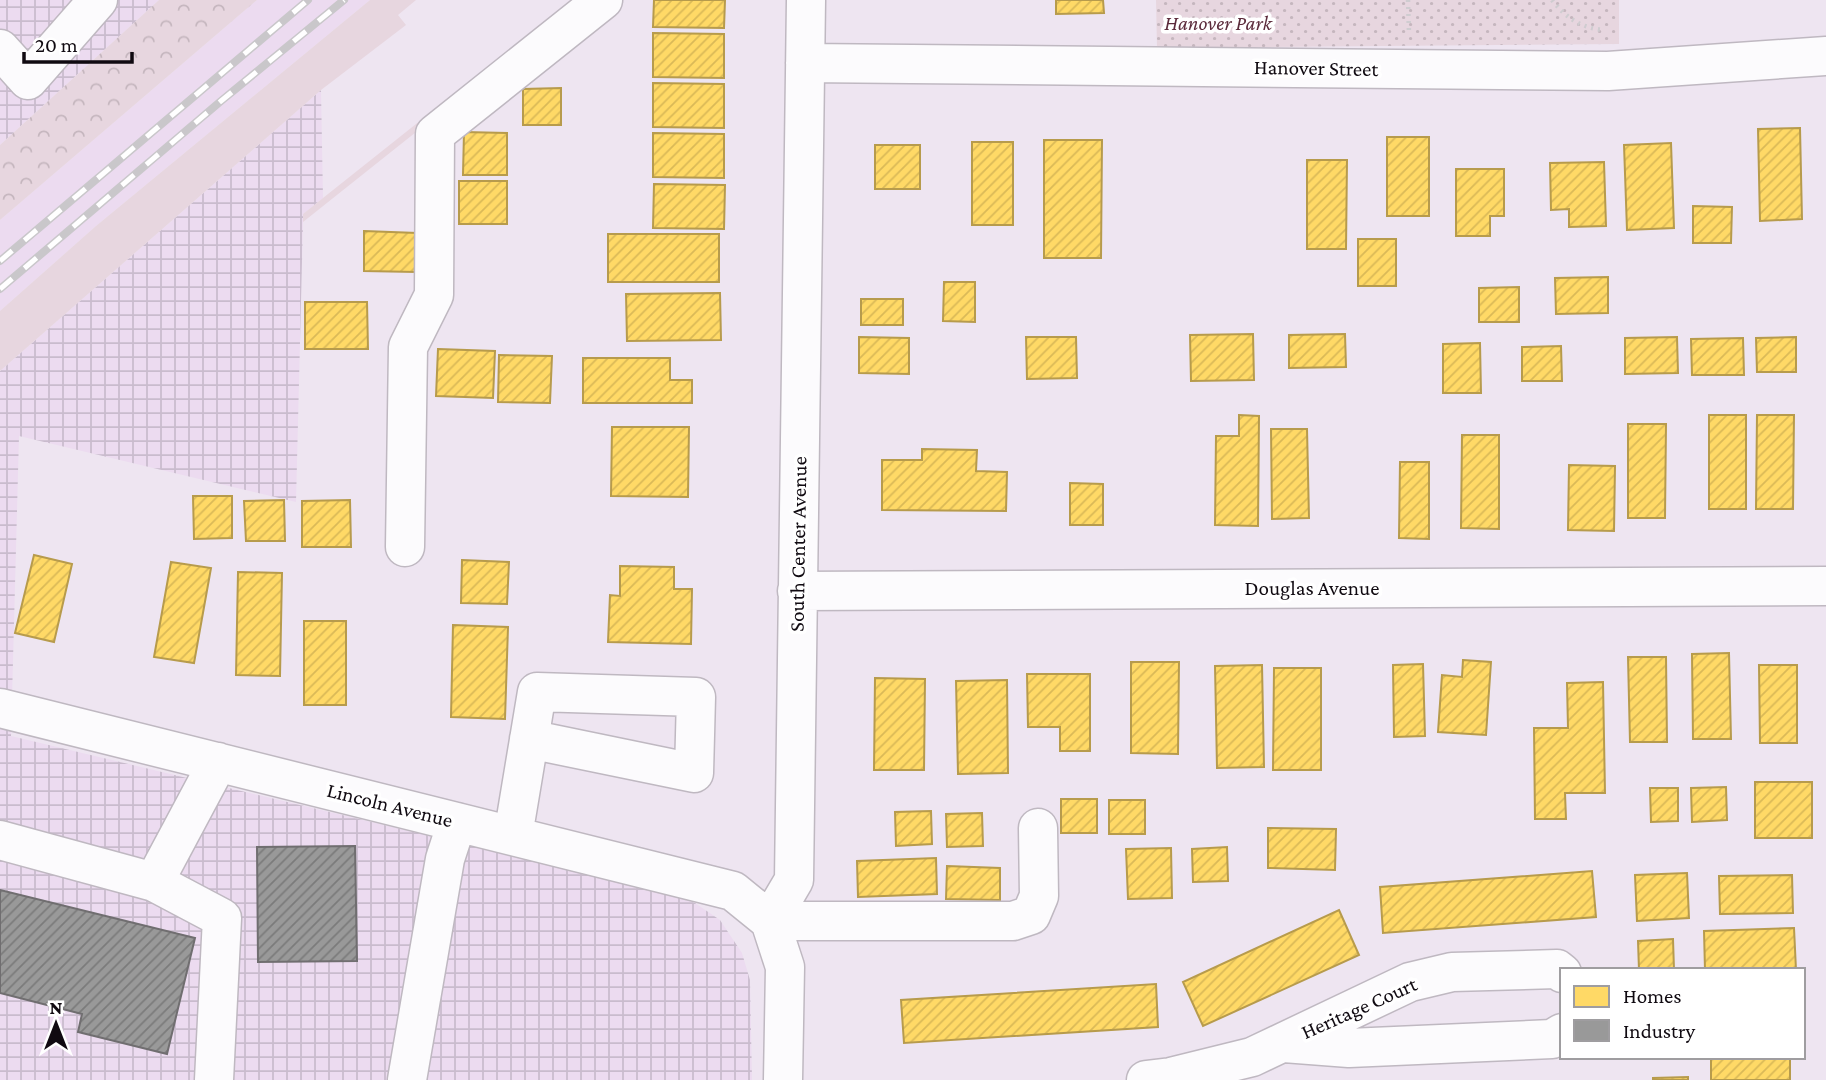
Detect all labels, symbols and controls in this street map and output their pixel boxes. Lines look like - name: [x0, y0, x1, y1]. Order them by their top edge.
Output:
- park label: Hanover Park: [1164, 11, 1273, 35]
- scale bar: [24, 21, 133, 65]
- text: 20 m: [35, 33, 78, 57]
- street label: Hanover Street: [1254, 55, 1379, 81]
- street label: South Center Avenue: [784, 456, 812, 632]
- street label: Douglas Avenue: [1245, 576, 1379, 600]
- street label: Lincoln Avenue: [325, 778, 455, 832]
- legend: [1560, 968, 1805, 1059]
- street label: Heritage Court: [1297, 971, 1421, 1044]
- text: Homes: [1623, 984, 1682, 1008]
- north arrow: [21, 989, 91, 1059]
- text: N: [50, 997, 63, 1018]
- text: Industry: [1623, 1019, 1696, 1043]

